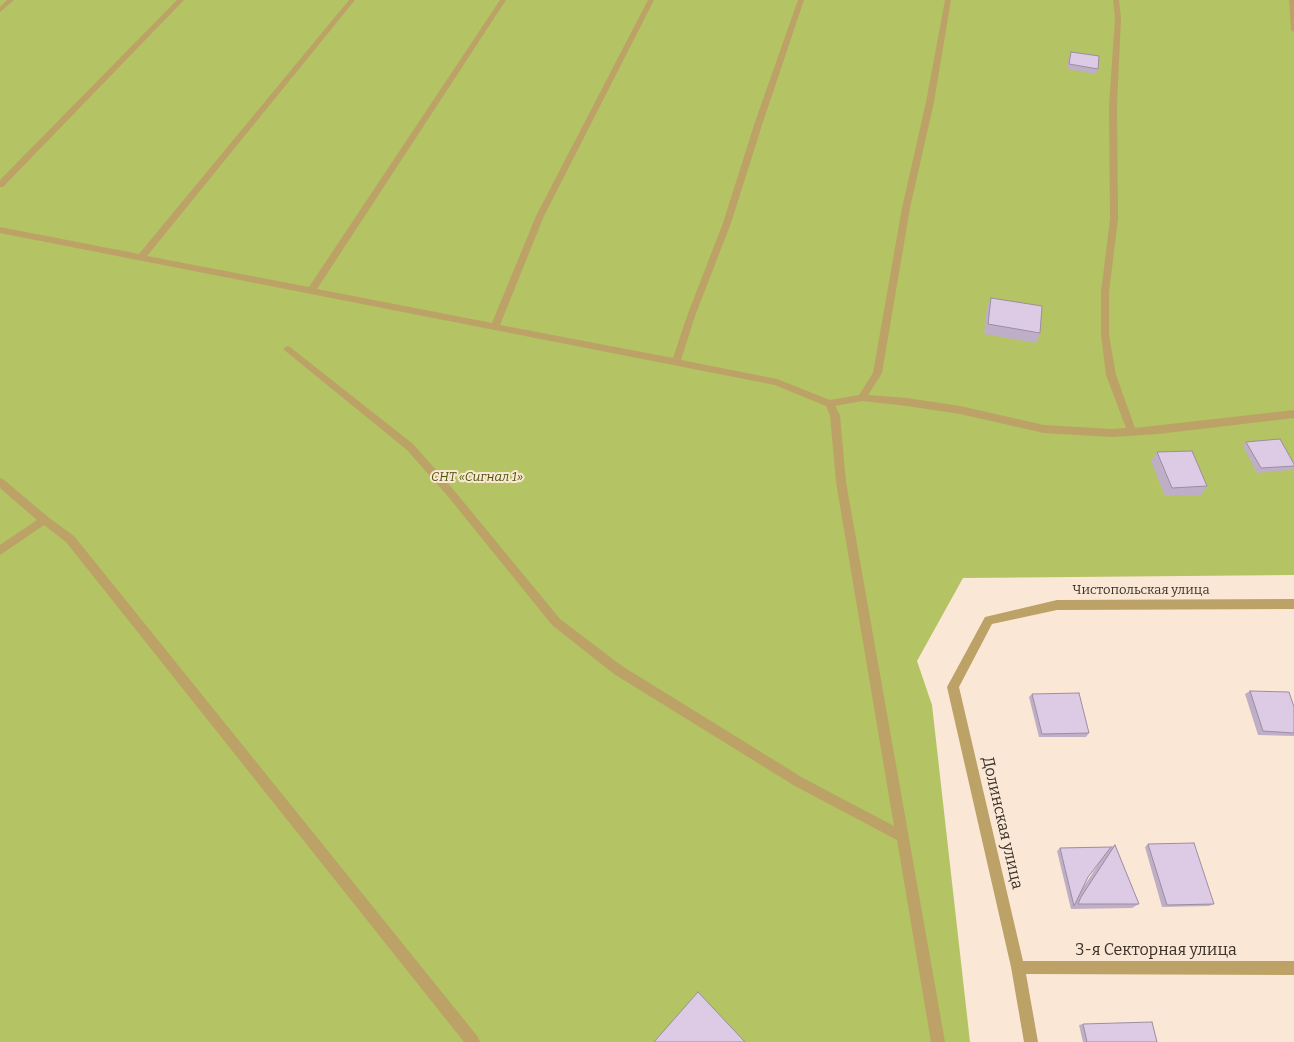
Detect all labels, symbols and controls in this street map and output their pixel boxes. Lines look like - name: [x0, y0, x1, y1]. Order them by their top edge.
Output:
- park label: СНТ «Сигнал 1»: [431, 469, 523, 485]
- street label: Чистопольская улица: [1072, 582, 1210, 598]
- street label: Долинская улица: [977, 755, 1027, 891]
- street label: 3-я Секторная улица: [1075, 941, 1237, 961]

